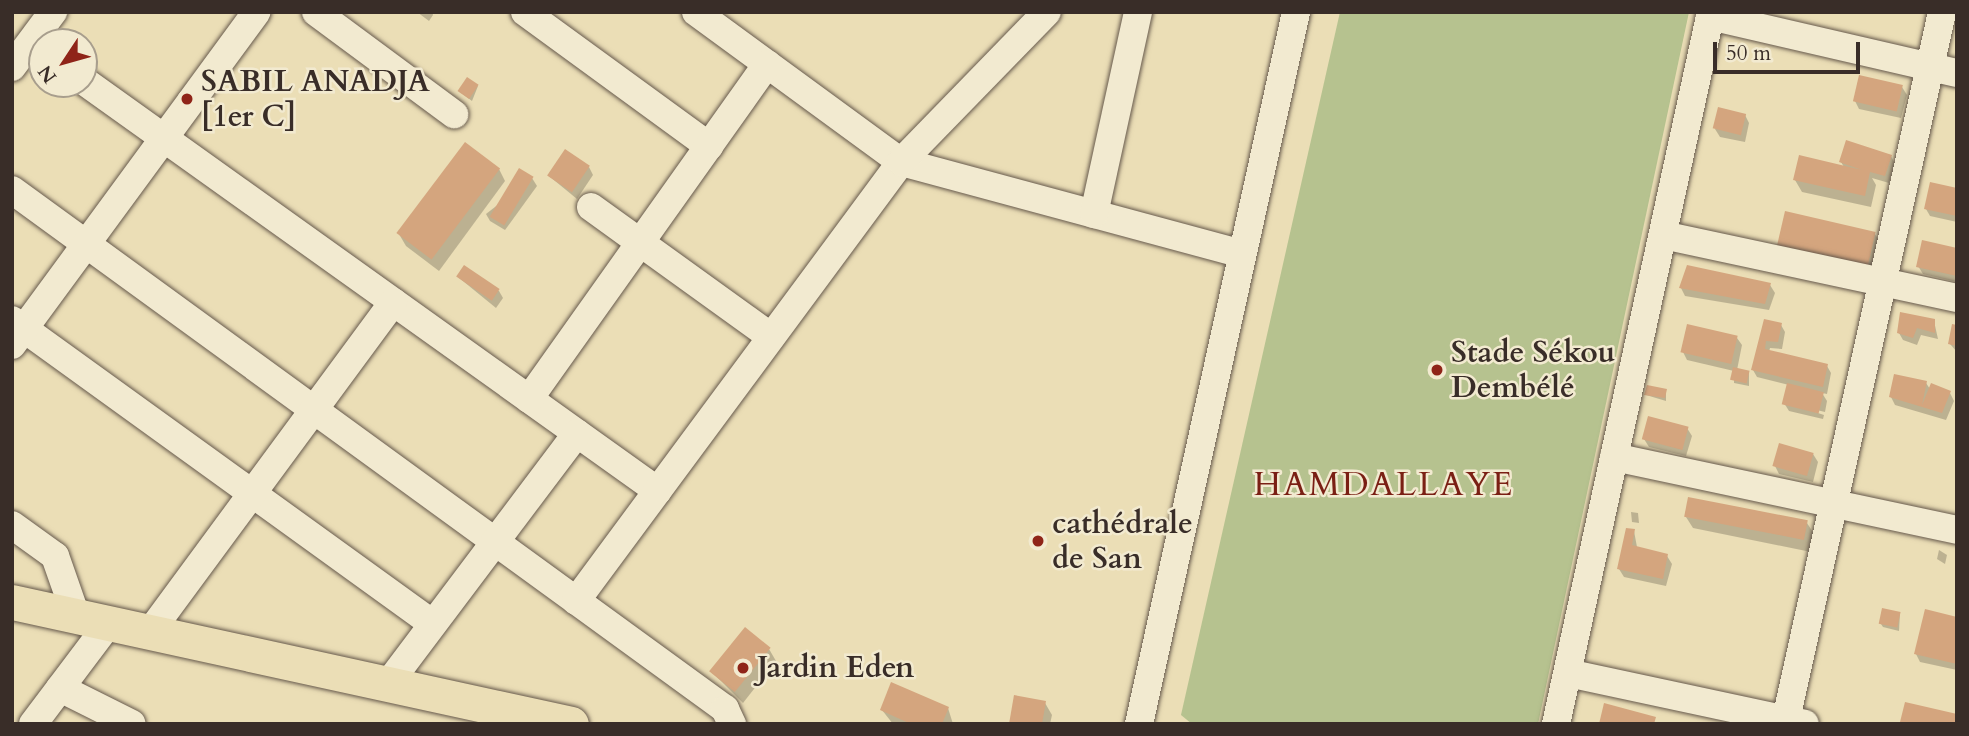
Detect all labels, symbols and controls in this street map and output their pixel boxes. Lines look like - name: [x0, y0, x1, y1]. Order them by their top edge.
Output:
- north arrow: [28, 28, 98, 98]
- scale bar: [1717, 28, 1864, 72]
- text: 50 m: [1726, 39, 1771, 68]
- text: N: [32, 60, 63, 88]
- place label: SABIL ANADJA [1er C]: [201, 64, 430, 134]
- marker: SABIL ANADJA [1er C]: [179, 91, 195, 107]
- place label: Stade Sékou Dembélé: [1451, 335, 1615, 406]
- marker: Stade Sékou Dembélé: [1429, 362, 1445, 378]
- district label: HAMDALLAYE: [1255, 465, 1513, 505]
- place label: cathédrale de San: [1052, 506, 1193, 576]
- marker: cathédrale de San: [1030, 533, 1046, 549]
- place label: Jardin Eden: [757, 650, 914, 686]
- marker: Jardin Eden: [735, 660, 751, 676]

